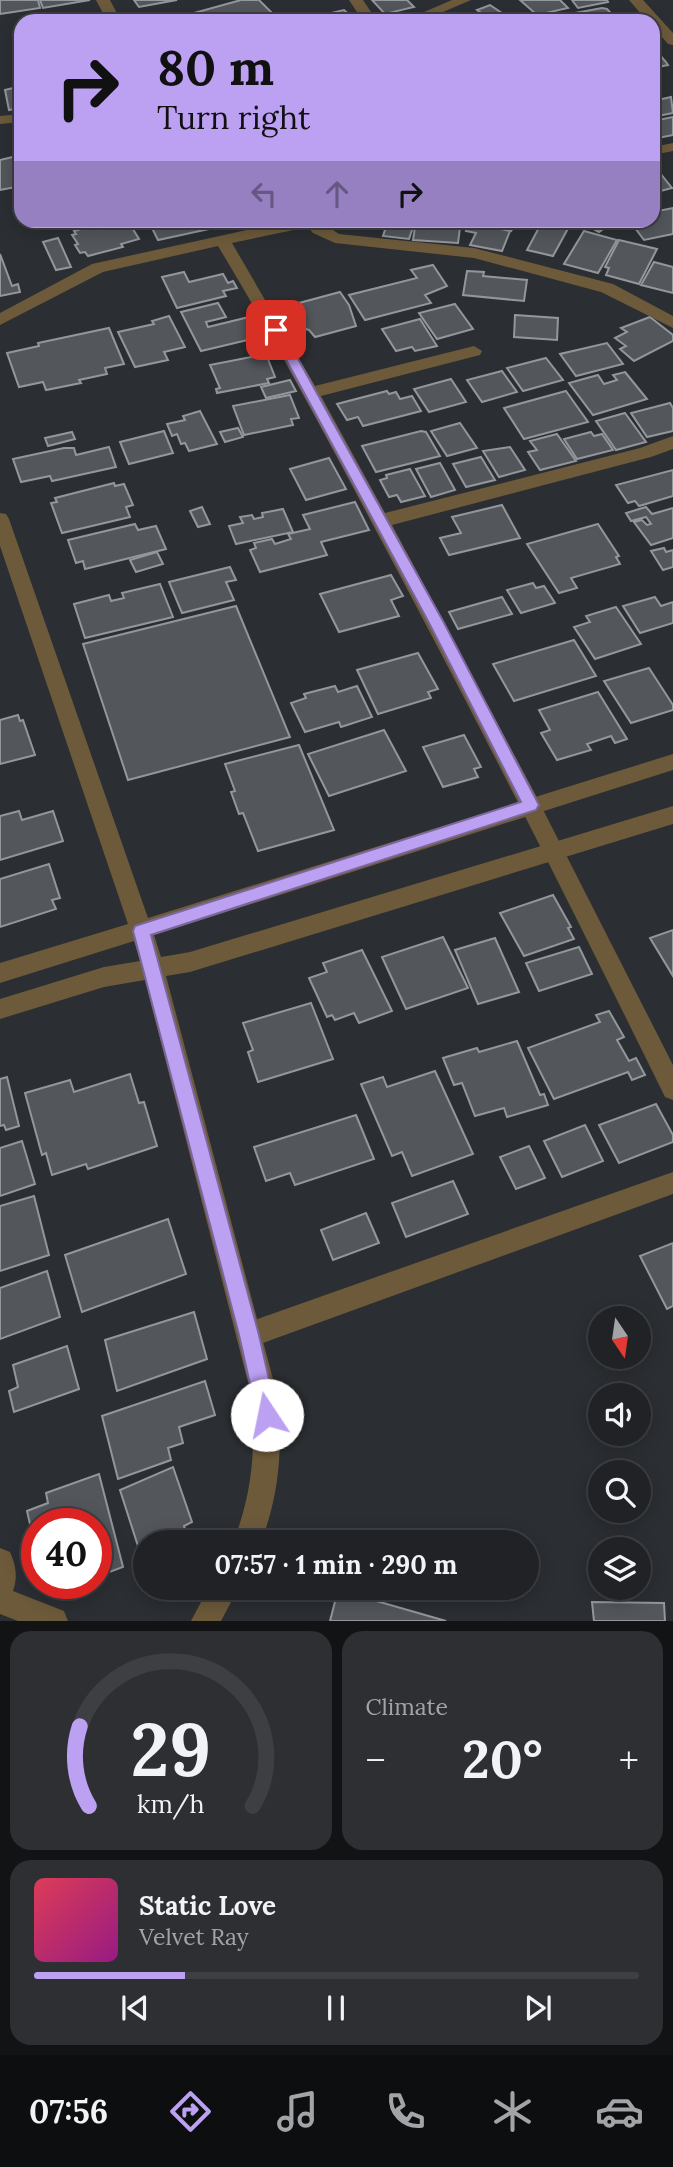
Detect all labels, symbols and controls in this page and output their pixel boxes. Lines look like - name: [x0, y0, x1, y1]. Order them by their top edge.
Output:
- text: 80 m: [157, 36, 274, 98]
- icon: right: [42, 42, 133, 133]
- text: Turn right: [157, 97, 310, 138]
- icon: left: [245, 175, 283, 213]
- icon: ahead: [318, 175, 356, 213]
- icon: right: [391, 175, 429, 213]
- pin: [246, 300, 306, 360]
- icon: arrive: [257, 311, 295, 349]
- north arrow: [588, 1306, 651, 1368]
- map controls: [588, 1306, 651, 1600]
- position arrow: [230, 1378, 304, 1452]
- button: sound: [588, 1383, 651, 1446]
- button: search: [588, 1460, 651, 1523]
- speed limit sign: 40: [21, 1508, 112, 1599]
- button: layers: [588, 1537, 651, 1600]
- text: 07:57 · 1 min · 290 m: [214, 1548, 458, 1581]
- text: Climate: [366, 1692, 448, 1721]
- text: 29: [130, 1704, 211, 1797]
- text: 20°: [462, 1726, 543, 1792]
- text: −: [366, 1736, 386, 1784]
- text: +: [619, 1736, 639, 1784]
- text: km/h: [137, 1788, 205, 1820]
- text: Static Love: [139, 1889, 276, 1922]
- text: Velvet Ray: [139, 1922, 249, 1951]
- icon: previous: [116, 1989, 154, 2027]
- icon: pause: [317, 1989, 355, 2027]
- icon: next: [519, 1989, 557, 2027]
- icon: directions: [166, 2087, 215, 2136]
- icon: music: [273, 2087, 322, 2136]
- icon: phone: [381, 2087, 430, 2136]
- icon: climate: [488, 2087, 537, 2136]
- icon: car: [595, 2087, 644, 2136]
- text: 07:56: [29, 2091, 108, 2132]

